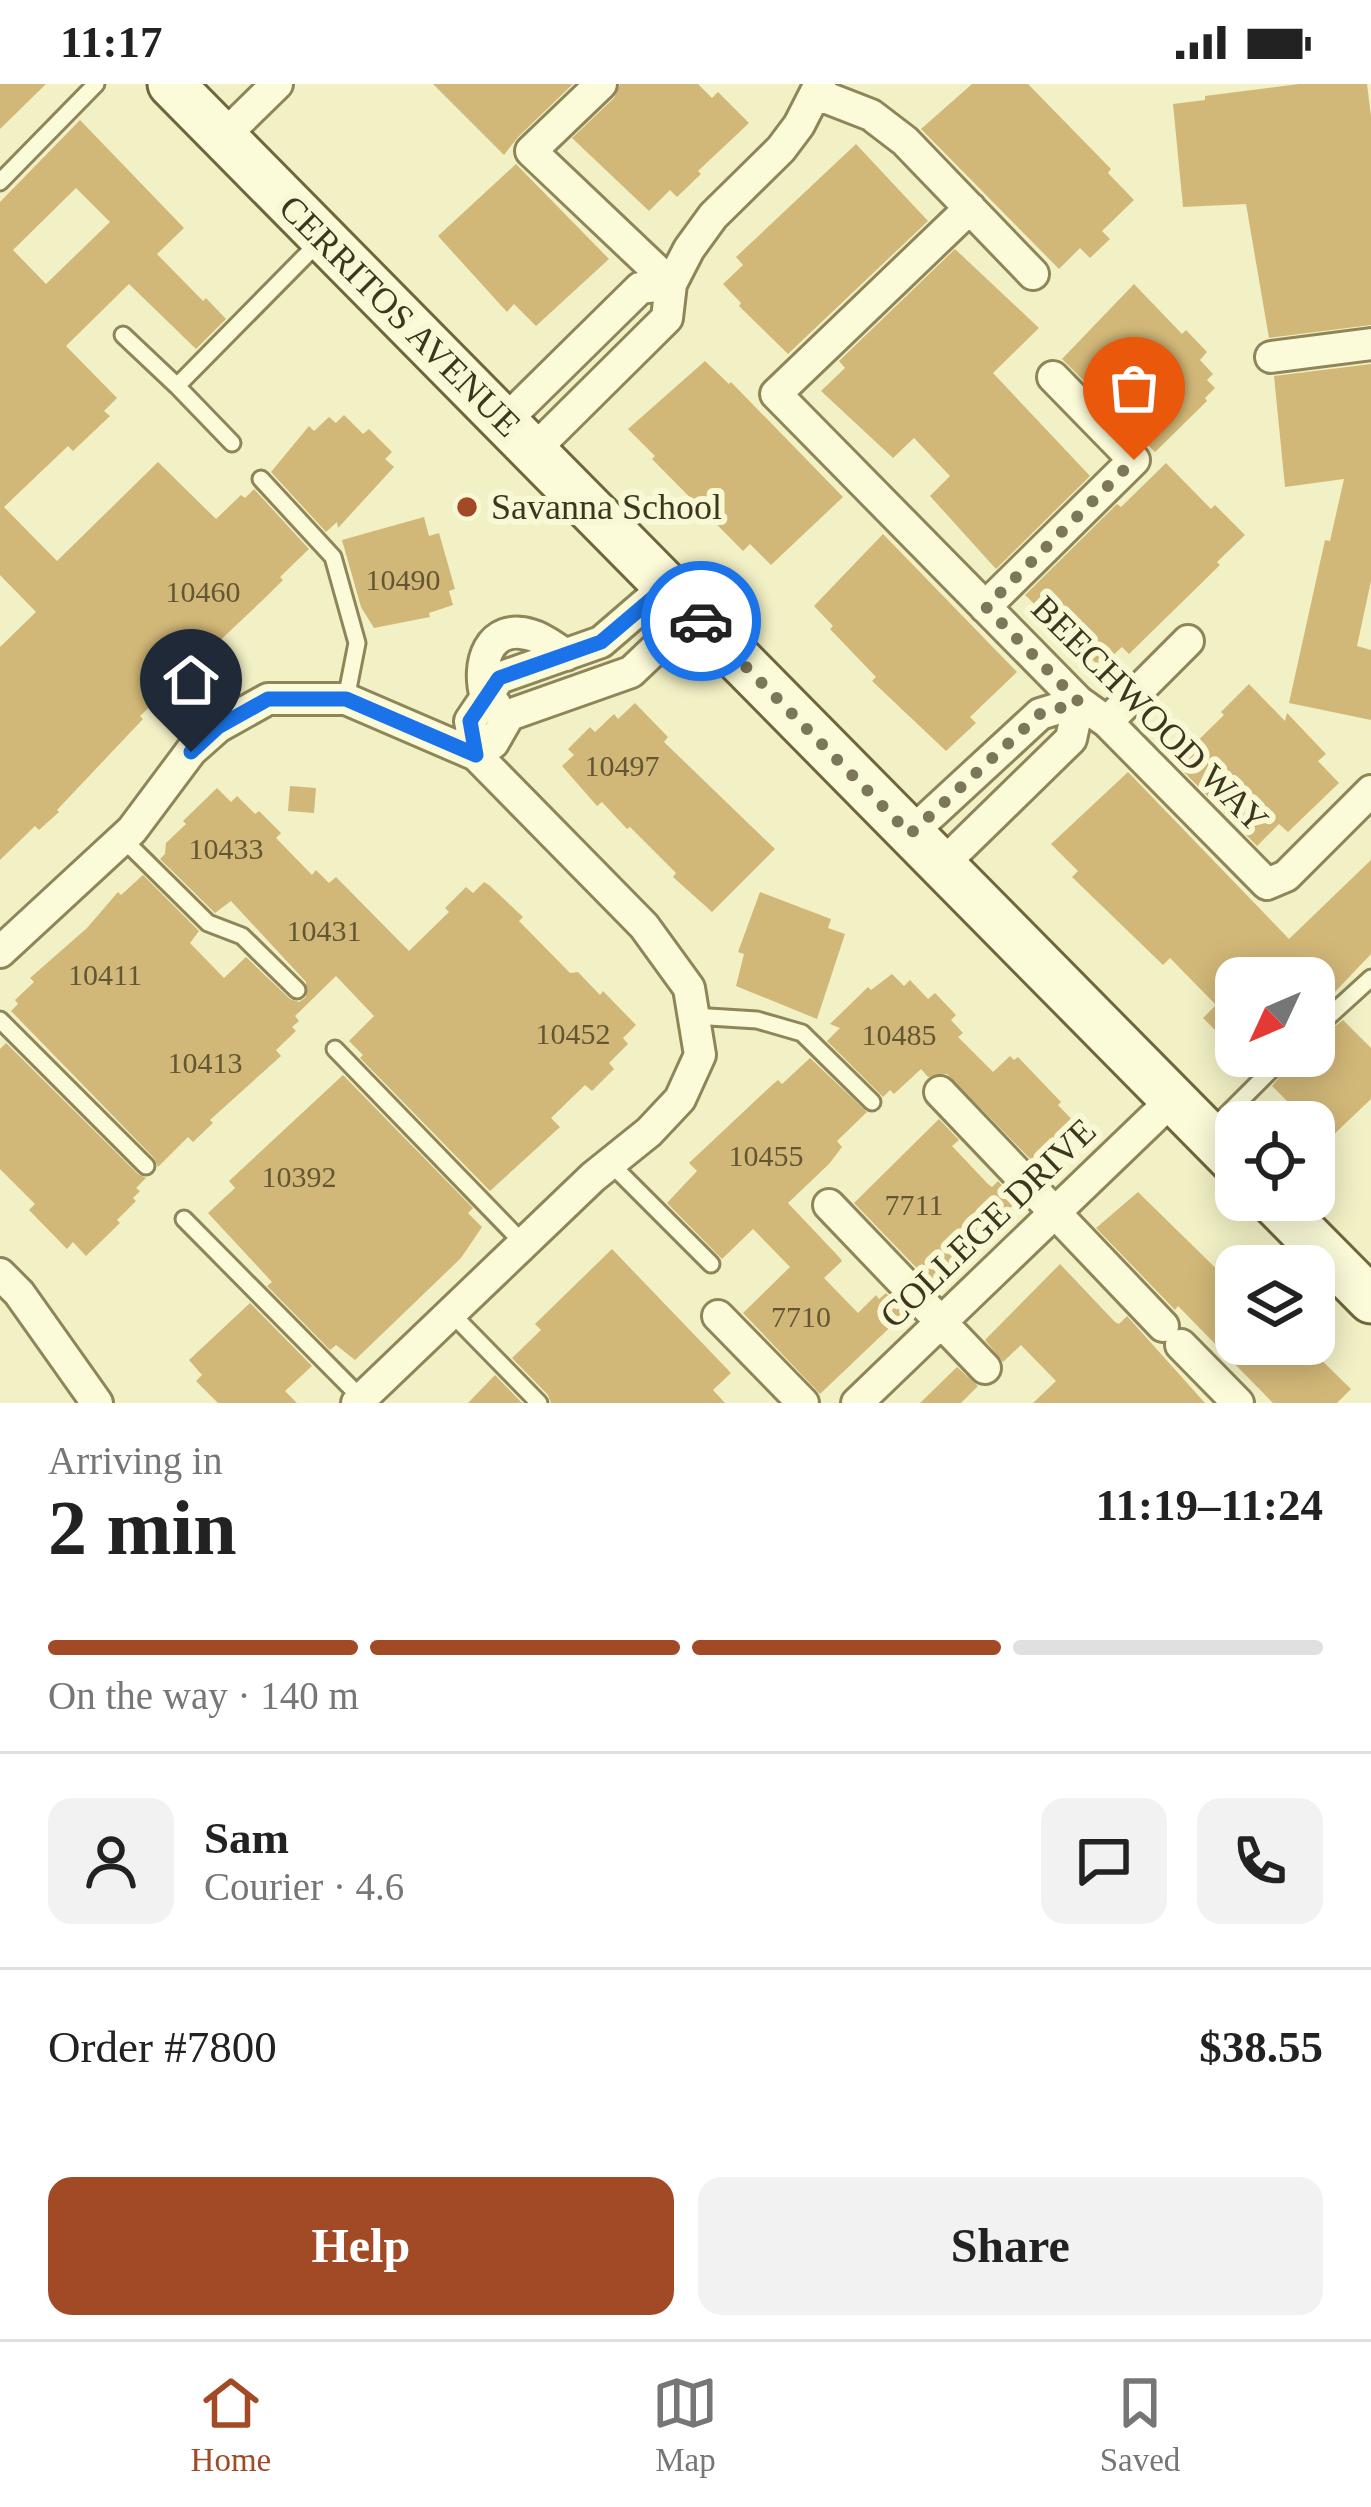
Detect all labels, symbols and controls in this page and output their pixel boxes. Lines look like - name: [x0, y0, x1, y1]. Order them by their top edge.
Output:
- text: 11:17: [60, 17, 163, 67]
- street label: CERRITOS AVENUE: [271, 187, 529, 445]
- pin: [1083, 337, 1185, 460]
- icon: bag: [1101, 355, 1167, 421]
- place label: Savanna School: [491, 487, 722, 527]
- marker: Savanna School: [454, 494, 480, 520]
- courier: [641, 561, 761, 681]
- house number: 10490: [366, 563, 441, 596]
- house number: 10460: [166, 575, 241, 608]
- icon: car: [668, 588, 734, 654]
- street label: BEECHWOOD WAY: [1024, 588, 1276, 840]
- pin: [140, 629, 242, 752]
- icon: home: [158, 647, 224, 713]
- house number: 10497: [585, 749, 660, 782]
- house number: 10433: [189, 832, 264, 865]
- house number: 10431: [287, 914, 362, 947]
- north arrow: [1215, 957, 1335, 1077]
- map controls: [1215, 957, 1335, 1365]
- house number: 10411: [68, 958, 142, 991]
- house number: 10452: [536, 1017, 611, 1050]
- house number: 10485: [862, 1018, 937, 1051]
- house number: 10413: [168, 1046, 243, 1079]
- button: locate: [1215, 1101, 1335, 1221]
- street label: COLLEGE DRIVE: [872, 1110, 1104, 1336]
- house number: 10455: [729, 1139, 804, 1172]
- house number: 10392: [262, 1160, 337, 1193]
- house number: 7711: [885, 1188, 943, 1221]
- button: layers: [1215, 1245, 1335, 1365]
- house number: 7710: [771, 1300, 831, 1333]
- text: Arriving in: [48, 1439, 222, 1482]
- text: 11:19–11:24: [1095, 1480, 1323, 1530]
- text: 2 min: [48, 1484, 237, 1571]
- text: On the way · 140 m: [48, 1674, 359, 1717]
- button: person: [48, 1798, 174, 1924]
- button: chat: [1041, 1798, 1167, 1924]
- button: phone: [1197, 1798, 1323, 1924]
- text: Sam: [204, 1813, 289, 1863]
- text: Courier · 4.6: [204, 1865, 404, 1908]
- text: Order #7800: [48, 2022, 277, 2072]
- text: $38.55: [1199, 2022, 1323, 2072]
- button: Help: [48, 2177, 674, 2315]
- button: Share: [698, 2177, 1323, 2315]
- tab: Home: [191, 2370, 271, 2479]
- tab: Map: [652, 2370, 718, 2479]
- tab: Saved: [1100, 2370, 1180, 2479]

